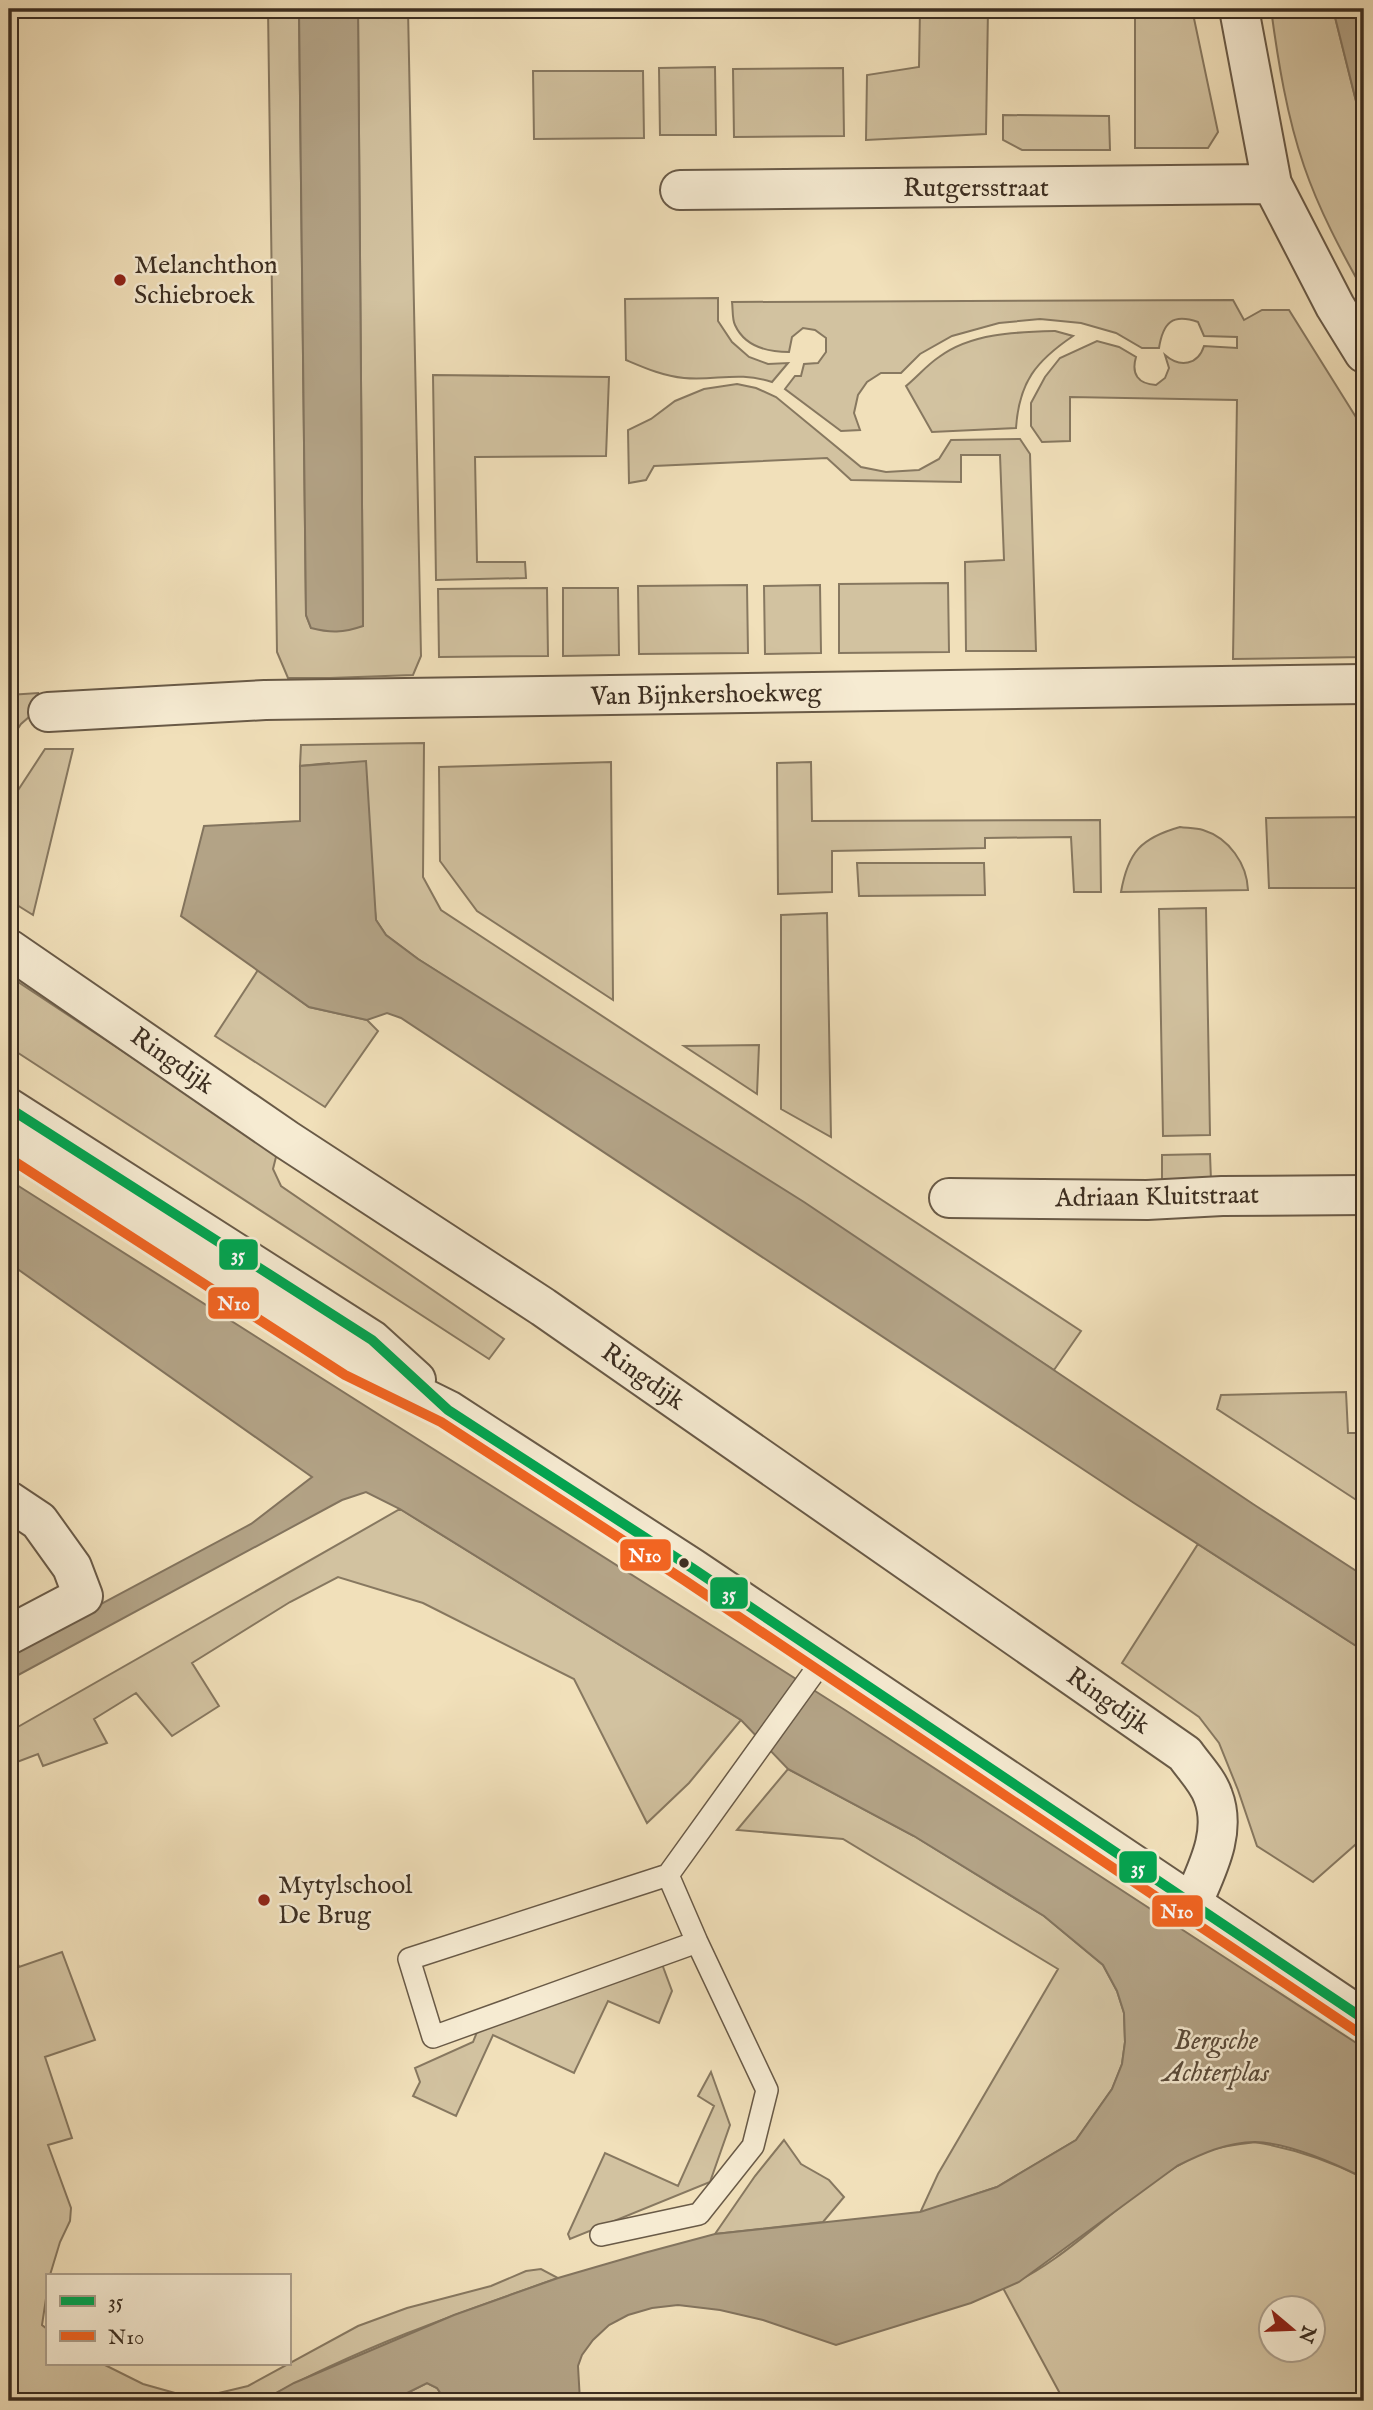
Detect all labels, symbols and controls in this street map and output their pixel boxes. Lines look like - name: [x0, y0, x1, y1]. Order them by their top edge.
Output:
- street label: Rutgersstraat: [903, 172, 1049, 205]
- place label: Melanchthon Schiebroek: [134, 249, 278, 312]
- marker: Melanchthon Schiebroek: [112, 272, 128, 288]
- street label: Van Bijnkershoekweg: [589, 676, 823, 714]
- street label: Ringdijk: [124, 1020, 221, 1102]
- street label: Adriaan Kluitstraat: [1054, 1179, 1259, 1215]
- line badge: 35: [218, 1238, 259, 1271]
- text: 35: [231, 1244, 245, 1268]
- line badge: N10: [207, 1286, 260, 1320]
- text: N10: [217, 1293, 250, 1317]
- street label: Ringdijk: [595, 1336, 692, 1418]
- line badge: N10: [619, 1538, 672, 1572]
- text: N10: [628, 1545, 661, 1569]
- unlabelled marker: [677, 1556, 691, 1570]
- line badge: 35: [709, 1576, 749, 1610]
- text: 35: [722, 1583, 736, 1607]
- street label: Ringdijk: [1060, 1660, 1157, 1742]
- line badge: 35: [1118, 1850, 1158, 1884]
- text: 35: [1131, 1857, 1145, 1881]
- place label: Mytylschool De Brug: [278, 1869, 413, 1932]
- marker: Mytylschool De Brug: [256, 1892, 272, 1908]
- line badge: N10: [1151, 1894, 1204, 1928]
- text: N10: [1160, 1901, 1193, 1925]
- water label: Bergsche Achterplas: [1160, 2024, 1270, 2091]
- legend: [46, 2274, 290, 2364]
- text: 35: [108, 2289, 124, 2316]
- north arrow: [1258, 2294, 1328, 2364]
- text: N: [1292, 2321, 1321, 2346]
- text: N10: [108, 2325, 144, 2352]

